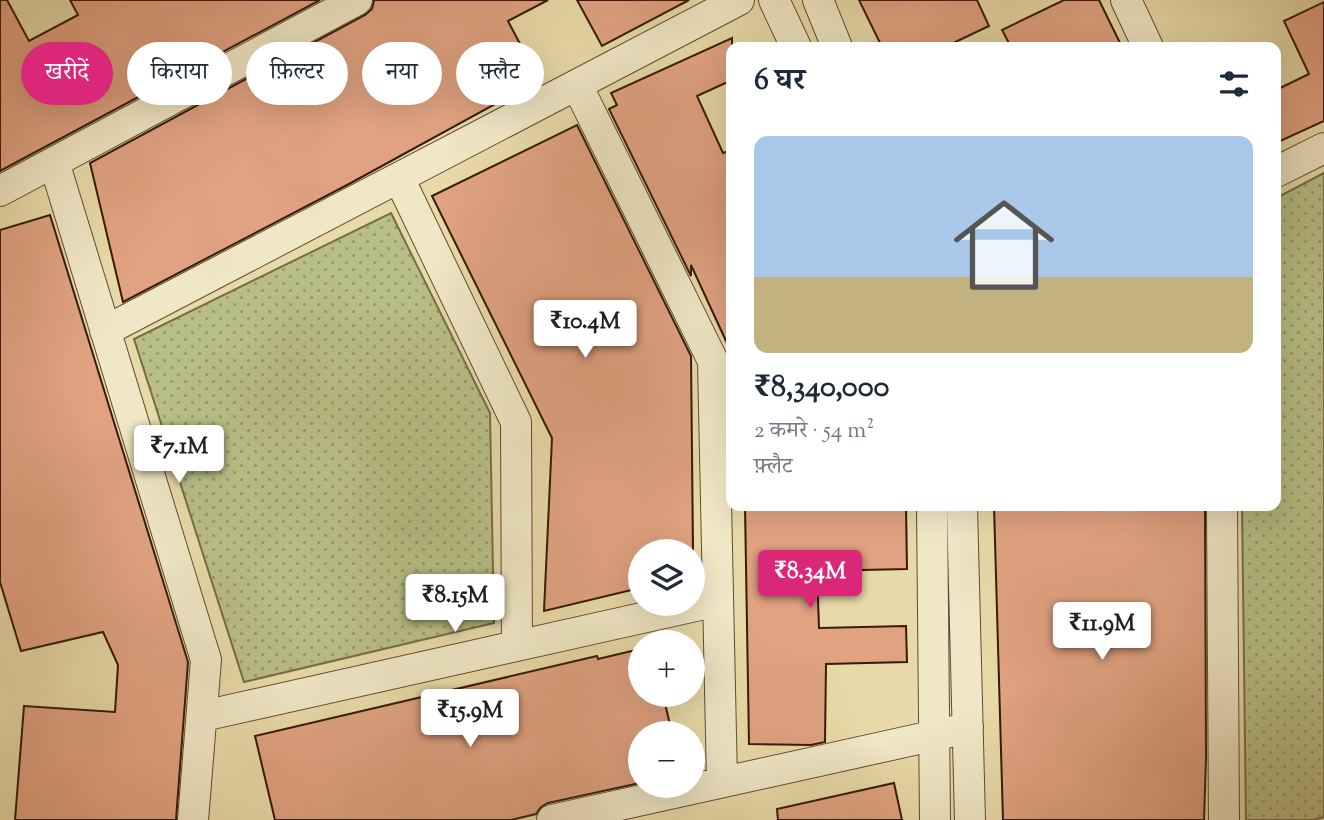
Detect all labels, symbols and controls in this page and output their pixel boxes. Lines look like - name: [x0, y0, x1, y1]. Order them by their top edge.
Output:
- chip: खरीदें: [21, 42, 113, 105]
- chip: किराया: [127, 42, 232, 105]
- chip: फ़िल्टर: [246, 42, 348, 105]
- chip: नया: [362, 42, 442, 105]
- chip: फ़्लैट: [456, 42, 544, 105]
- text: 6 घर: [754, 60, 805, 103]
- icon: filters: [1215, 65, 1253, 103]
- icon: home: [941, 182, 1067, 308]
- pin: ₹10.4M: [528, 300, 642, 360]
- text: ₹10.4M: [550, 306, 620, 339]
- text: ₹8,340,000: [754, 367, 889, 410]
- text: 2 कमरे · 54 m²: [754, 415, 874, 448]
- pin: ₹7.1M: [130, 426, 228, 485]
- text: ₹7.1M: [150, 431, 208, 464]
- text: फ़्लैट: [754, 451, 792, 484]
- map controls: [628, 539, 705, 798]
- button: layers: [628, 539, 705, 616]
- pin: ₹8.34M: [753, 550, 867, 610]
- text: ₹8.34M: [774, 556, 846, 589]
- pin: ₹8.15M: [398, 574, 512, 634]
- text: ₹8.15M: [422, 580, 488, 613]
- pin: ₹11.9M: [1045, 602, 1159, 662]
- text: ₹11.9M: [1069, 608, 1135, 641]
- button: +: [628, 630, 705, 707]
- pin: ₹15.9M: [413, 690, 527, 749]
- text: ₹15.9M: [437, 695, 503, 728]
- button: −: [628, 721, 705, 798]

